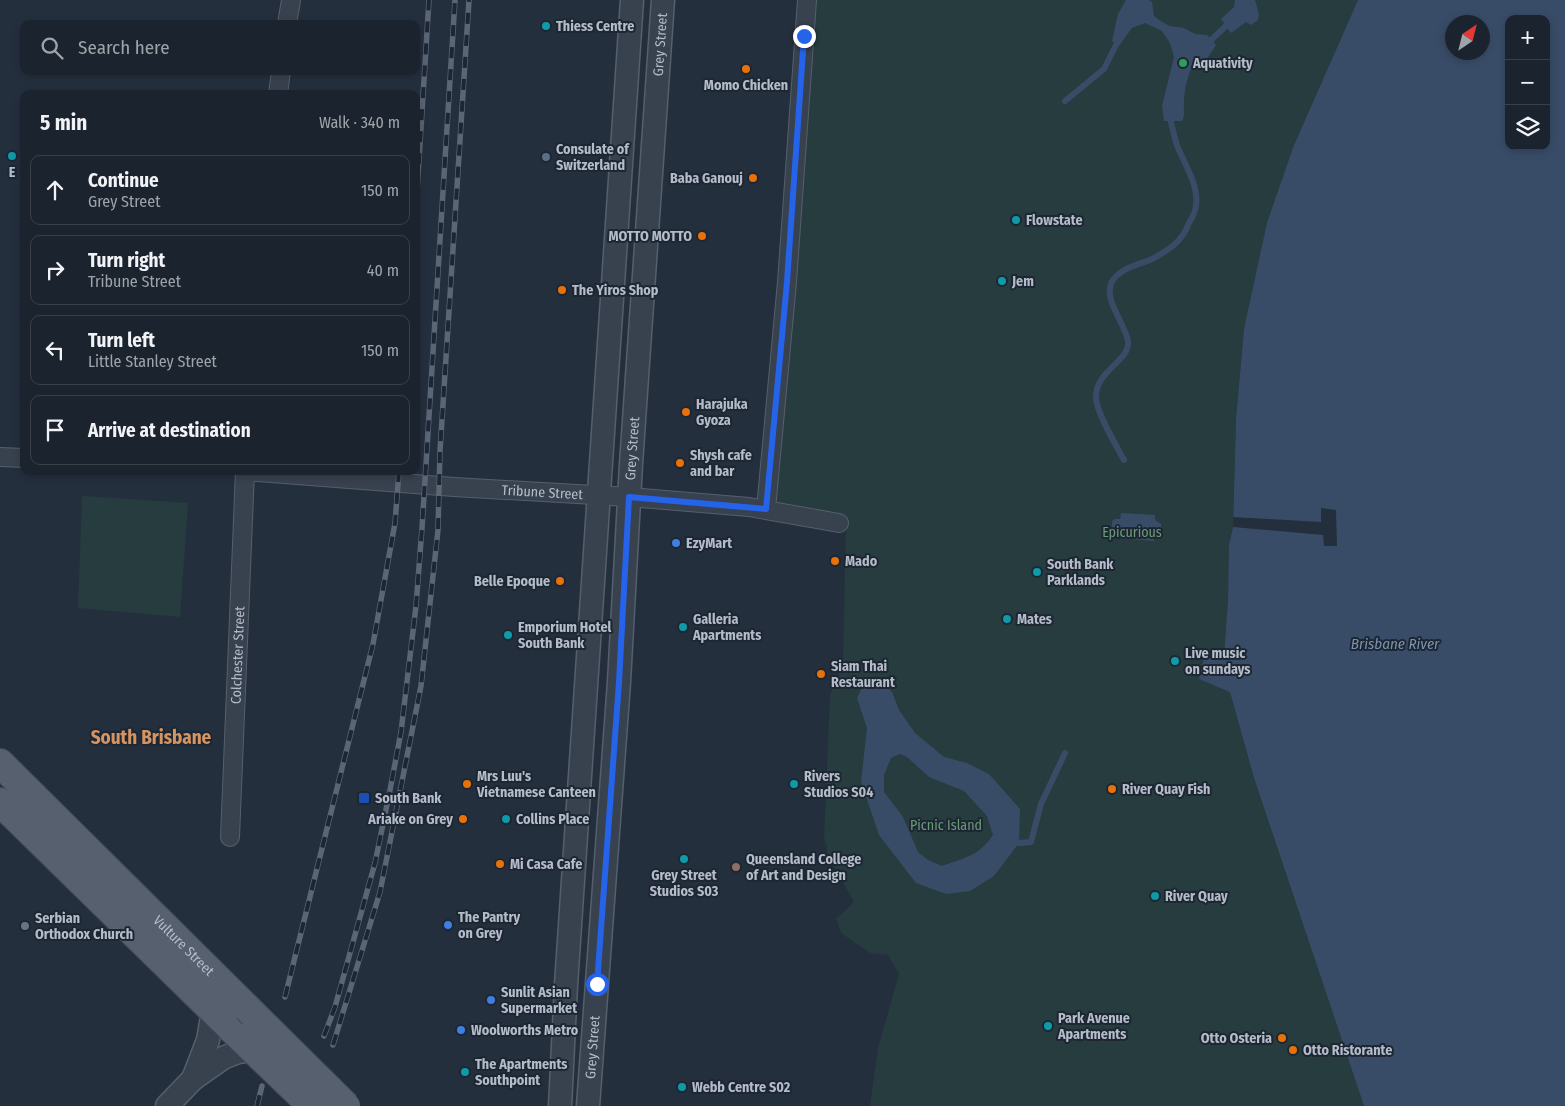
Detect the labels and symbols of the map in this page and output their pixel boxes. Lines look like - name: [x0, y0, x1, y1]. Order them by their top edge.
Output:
- street label: Grey Street: [650, 12, 671, 77]
- north arrow: [1445, 15, 1490, 60]
- place label: Thiess Centre: [556, 18, 634, 35]
- marker: Thiess Centre: [540, 20, 552, 32]
- route end: [793, 25, 816, 48]
- place label: Aquativity: [1192, 55, 1253, 72]
- marker: Aquativity: [1177, 57, 1189, 69]
- marker: Momo Chicken: [740, 63, 752, 75]
- place label: Momo Chicken: [704, 77, 788, 94]
- place label: Consulate of Switzerland: [556, 141, 630, 174]
- marker: E: [6, 150, 18, 162]
- marker: Consulate of Switzerland: [540, 151, 552, 163]
- place label: E: [9, 164, 16, 181]
- place label: Baba Ganouj: [670, 170, 743, 187]
- marker: Baba Ganouj: [747, 172, 759, 184]
- place label: Flowstate: [1026, 212, 1083, 229]
- marker: Flowstate: [1010, 214, 1022, 226]
- place label: MOTTO MOTTO: [608, 228, 692, 245]
- marker: MOTTO MOTTO: [696, 230, 708, 242]
- place label: Jem: [1011, 273, 1034, 290]
- marker: Jem: [996, 275, 1008, 287]
- place label: The Yiros Shop: [572, 282, 659, 299]
- marker: The Yiros Shop: [556, 284, 568, 296]
- place label: Harajuka Gyoza: [696, 396, 748, 429]
- marker: Harajuka Gyoza: [680, 406, 692, 418]
- street label: Grey Street: [622, 416, 643, 481]
- place label: Shysh cafe and bar: [690, 447, 752, 480]
- marker: Shysh cafe and bar: [674, 457, 686, 469]
- street label: Tribune Street: [501, 482, 584, 503]
- park label: Epicurious: [1102, 524, 1162, 541]
- place label: EzyMart: [686, 535, 733, 552]
- marker: EzyMart: [670, 537, 682, 549]
- place label: Mado: [845, 553, 878, 570]
- marker: Mado: [829, 555, 841, 567]
- place label: South Bank Parklands: [1047, 556, 1114, 589]
- marker: South Bank Parklands: [1031, 566, 1043, 578]
- place label: Belle Epoque: [474, 573, 550, 590]
- marker: Belle Epoque: [554, 575, 566, 587]
- street label: Colchester Street: [227, 605, 248, 705]
- place label: Galleria Apartments: [692, 611, 761, 644]
- place label: Mates: [1017, 611, 1052, 628]
- marker: Mates: [1001, 613, 1013, 625]
- place label: Emporium Hotel South Bank: [518, 619, 612, 652]
- marker: Galleria Apartments: [677, 621, 689, 633]
- marker: Emporium Hotel South Bank: [502, 629, 514, 641]
- water label: Brisbane River: [1351, 635, 1440, 653]
- place label: Live music on sundays: [1185, 645, 1251, 678]
- marker: Live music on sundays: [1169, 655, 1181, 667]
- place label: Siam Thai Restaurant: [831, 658, 896, 691]
- marker: Siam Thai Restaurant: [815, 668, 827, 680]
- district label: South Brisbane: [91, 726, 212, 749]
- place label: Mrs Luu's Vietnamese Canteen: [476, 768, 596, 801]
- place label: Rivers Studios S04: [804, 768, 873, 801]
- marker: Mrs Luu's Vietnamese Canteen: [461, 778, 473, 790]
- marker: Rivers Studios S04: [788, 778, 800, 790]
- place label: River Quay Fish: [1122, 781, 1210, 798]
- marker: River Quay Fish: [1106, 783, 1118, 795]
- place label: South Bank: [375, 790, 442, 807]
- marker: South Bank: [357, 791, 371, 805]
- place label: Ariake on Grey: [367, 811, 453, 828]
- place label: Collins Place: [516, 811, 589, 828]
- marker: Ariake on Grey: [457, 813, 469, 825]
- marker: Collins Place: [500, 813, 512, 825]
- park label: Picnic Island: [910, 817, 982, 834]
- place label: Queensland College of Art and Design: [746, 851, 861, 884]
- marker: Grey Street Studios S03: [678, 853, 690, 865]
- place label: Mi Casa Cafe: [510, 856, 582, 873]
- marker: Mi Casa Cafe: [494, 858, 506, 870]
- marker: Queensland College of Art and Design: [730, 861, 742, 873]
- place label: Grey Street Studios S03: [650, 867, 719, 900]
- place label: River Quay: [1165, 888, 1228, 905]
- marker: River Quay: [1149, 890, 1161, 902]
- place label: The Pantry on Grey: [458, 909, 521, 942]
- place label: Serbian Orthodox Church: [35, 910, 133, 943]
- street label: Vulture Street: [150, 912, 218, 980]
- marker: The Pantry on Grey: [442, 919, 454, 931]
- marker: Serbian Orthodox Church: [19, 920, 31, 932]
- route start: [586, 973, 609, 996]
- place label: Sunlit Asian Supermarket: [501, 984, 578, 1017]
- marker: Sunlit Asian Supermarket: [485, 994, 497, 1006]
- place label: Park Avenue Apartments: [1057, 1010, 1130, 1043]
- street label: Grey Street: [582, 1015, 604, 1079]
- marker: Park Avenue Apartments: [1042, 1020, 1054, 1032]
- place label: Woolworths Metro: [471, 1022, 579, 1039]
- marker: Woolworths Metro: [455, 1024, 467, 1036]
- place label: Otto Osteria: [1201, 1030, 1272, 1047]
- marker: Otto Osteria: [1276, 1032, 1288, 1044]
- place label: Otto Ristorante: [1303, 1042, 1392, 1059]
- marker: Otto Ristorante: [1287, 1044, 1299, 1056]
- place label: The Apartments Southpoint: [475, 1056, 567, 1089]
- marker: The Apartments Southpoint: [459, 1066, 471, 1078]
- place label: Webb Centre S02: [692, 1079, 791, 1096]
- marker: Webb Centre S02: [676, 1081, 688, 1093]

